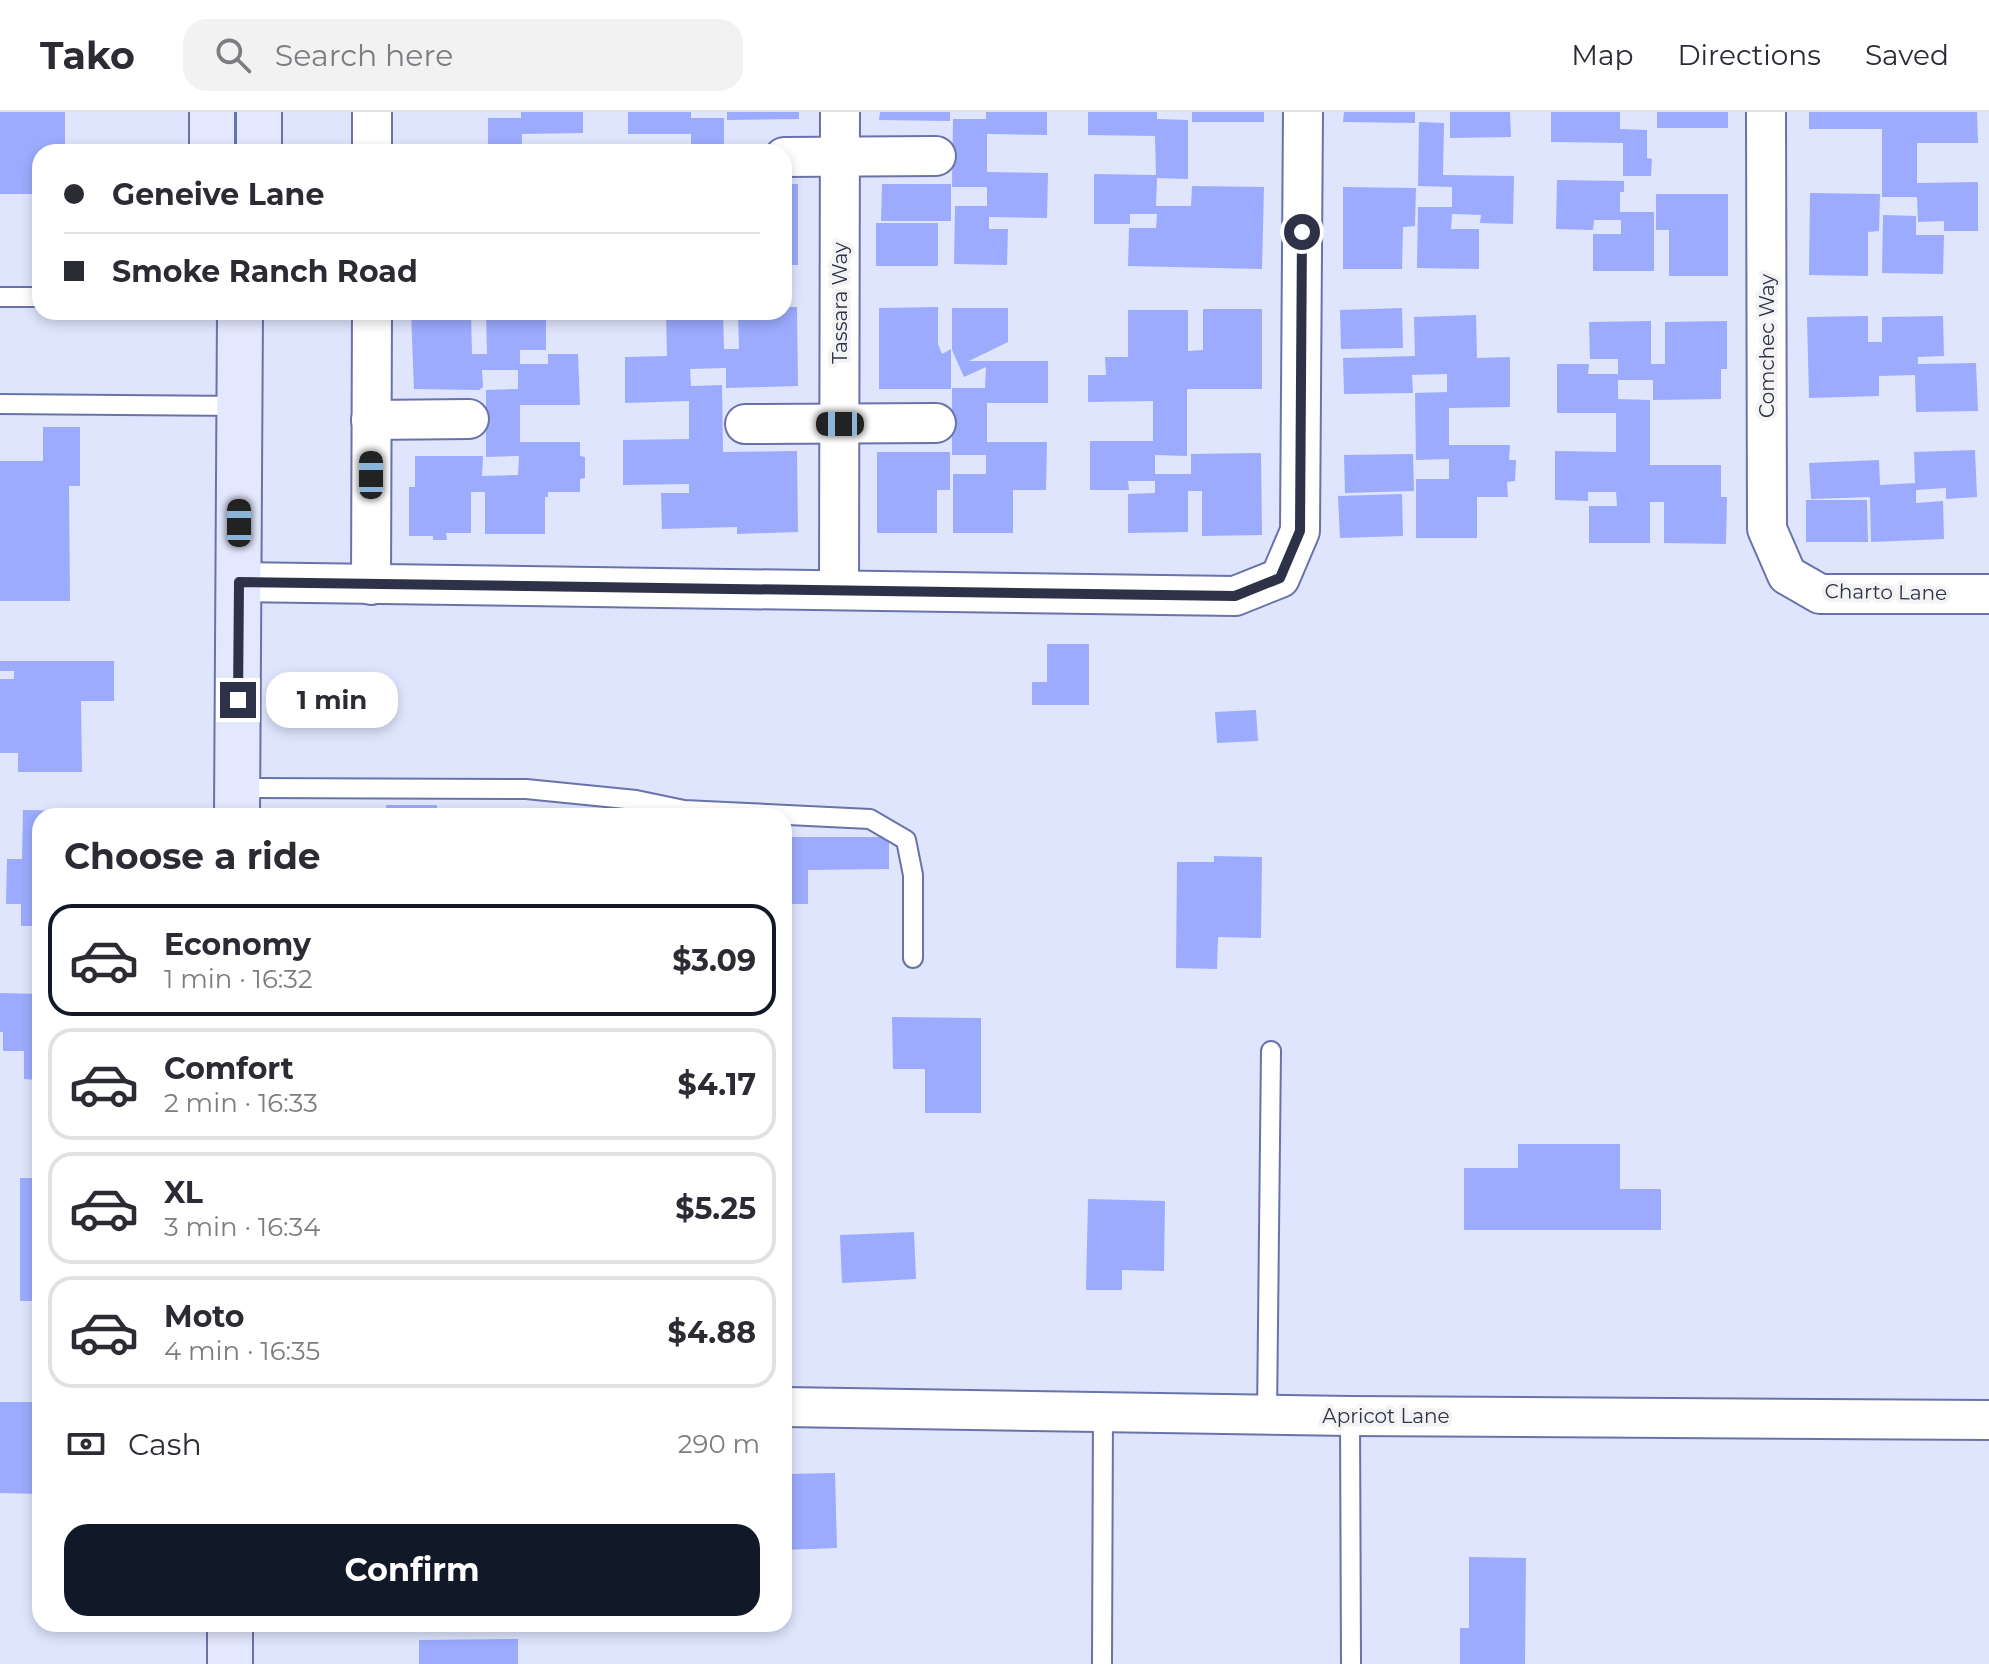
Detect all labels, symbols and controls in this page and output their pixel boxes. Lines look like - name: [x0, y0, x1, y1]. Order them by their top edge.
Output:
- search box: [183, 19, 743, 91]
- text: Tako: [40, 32, 135, 79]
- icon: search: [211, 33, 255, 77]
- text: Search here: [275, 37, 453, 74]
- text: Map: [1571, 38, 1633, 72]
- text: Directions: [1677, 38, 1821, 72]
- text: Saved: [1865, 38, 1949, 72]
- text: Geneive Lane: [112, 176, 324, 213]
- route start: [1284, 214, 1320, 250]
- street label: Tassara Way: [828, 242, 852, 364]
- text: Smoke Ranch Road: [112, 253, 418, 290]
- street label: Comchec Way: [1755, 274, 1779, 418]
- car: [816, 412, 864, 436]
- car: [359, 451, 383, 499]
- car: [227, 499, 251, 547]
- street label: Charto Lane: [1825, 579, 1947, 605]
- callout: 1 min: [266, 672, 398, 728]
- route end: [220, 682, 256, 718]
- text: 1 min: [297, 684, 367, 716]
- text: Choose a ride: [64, 834, 321, 878]
- icon: car: [68, 924, 140, 996]
- text: Economy: [164, 926, 311, 963]
- text: $3.09: [672, 942, 756, 979]
- text: 1 min · 16:32: [164, 963, 313, 995]
- icon: car: [68, 1048, 140, 1120]
- text: Comfort: [164, 1050, 294, 1087]
- text: $4.17: [678, 1066, 756, 1103]
- text: 2 min · 16:33: [164, 1087, 318, 1119]
- icon: car: [68, 1172, 140, 1244]
- text: XL: [164, 1174, 203, 1211]
- text: $5.25: [675, 1190, 756, 1227]
- text: 3 min · 16:34: [164, 1211, 320, 1243]
- icon: car: [68, 1296, 140, 1368]
- text: Moto: [164, 1298, 245, 1335]
- text: $4.88: [668, 1314, 756, 1351]
- text: 4 min · 16:35: [164, 1335, 320, 1367]
- street label: Apricot Lane: [1322, 1404, 1450, 1428]
- icon: cash: [64, 1422, 108, 1466]
- text: Cash: [128, 1426, 202, 1463]
- text: 290 m: [678, 1428, 760, 1460]
- button: Confirm: [64, 1524, 760, 1616]

